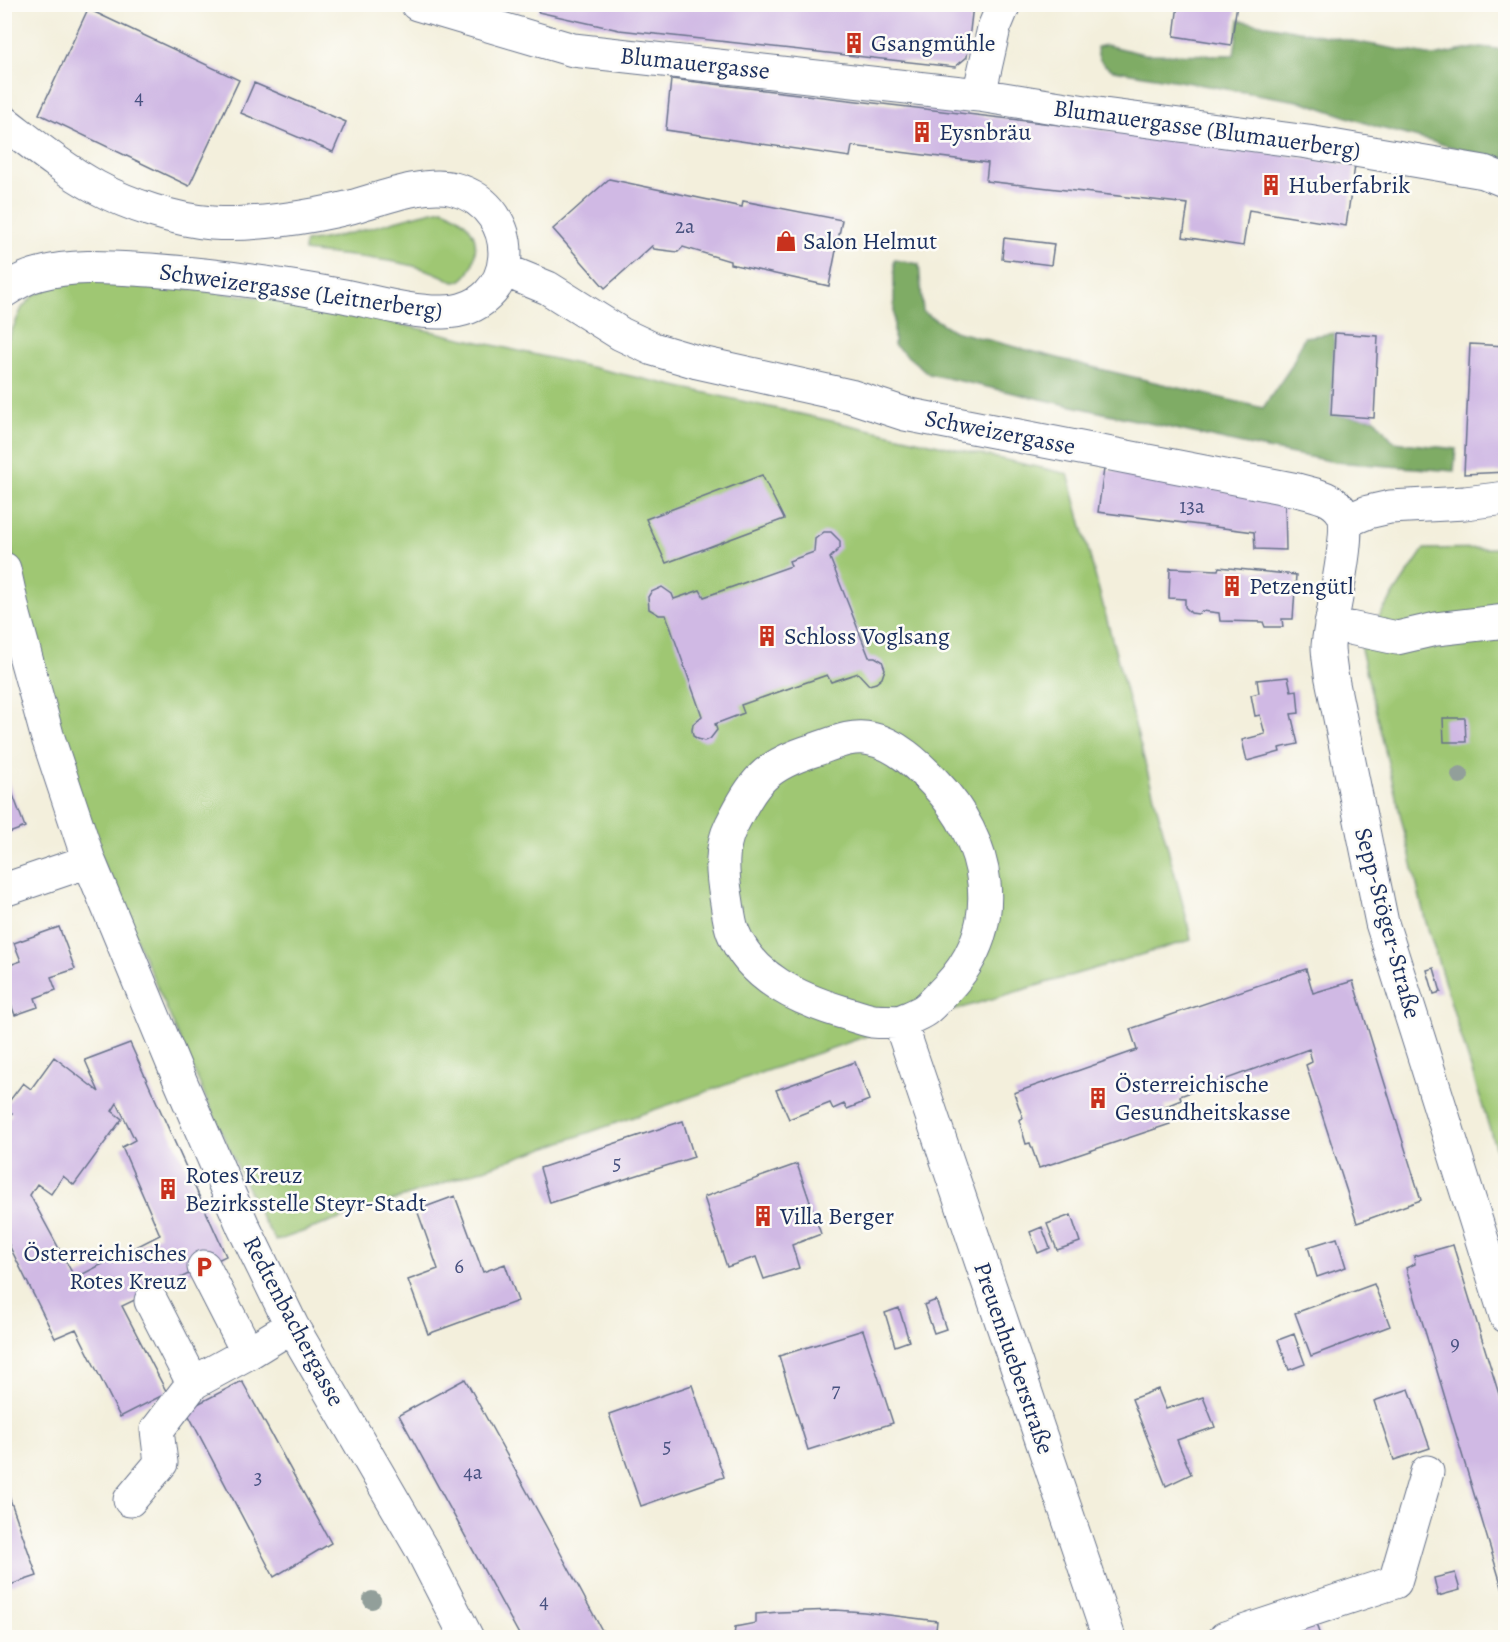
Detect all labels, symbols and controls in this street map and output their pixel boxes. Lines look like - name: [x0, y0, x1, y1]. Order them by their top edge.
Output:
- place label: Gsangmühle: [871, 27, 995, 59]
- building icon: Gsangmühle: [842, 31, 866, 55]
- street label: Blumauergasse: [619, 39, 771, 87]
- house number: 4: [134, 83, 144, 111]
- street label: Blumauergasse (Blumauerberg): [1052, 92, 1362, 166]
- place label: Eysnbräu: [939, 116, 1031, 148]
- building icon: Eysnbräu: [910, 120, 934, 144]
- place label: Huberfabrik: [1288, 169, 1410, 201]
- building icon: Huberfabrik: [1259, 173, 1283, 197]
- house number: 2a: [675, 212, 695, 240]
- place label: Salon Helmut: [803, 225, 937, 257]
- shop icon: Salon Helmut: [774, 229, 798, 253]
- street label: Schweizergasse (Leitnerberg): [157, 255, 445, 327]
- street label: Schweizergasse: [922, 402, 1078, 462]
- house number: 13a: [1179, 492, 1205, 520]
- place label: Petzengütl: [1249, 570, 1354, 602]
- building icon: Petzengütl: [1220, 574, 1244, 598]
- place label: Schloss Voglsang: [784, 620, 950, 652]
- building icon: Schloss Voglsang: [755, 624, 779, 648]
- street label: Sepp-Stöger-Straße: [1347, 824, 1429, 1022]
- place label: Österreichische Gesundheitskasse: [1115, 1068, 1291, 1128]
- building icon: Österreichische Gesundheitskasse: [1086, 1086, 1110, 1110]
- house number: 5: [612, 1149, 622, 1177]
- place label: Rotes Kreuz Bezirksstelle Steyr-Stadt: [185, 1159, 427, 1219]
- building icon: Rotes Kreuz Bezirksstelle Steyr-Stadt: [156, 1177, 180, 1201]
- place label: Villa Berger: [779, 1200, 894, 1232]
- building icon: Villa Berger: [751, 1204, 775, 1228]
- street label: Redtenbachergasse: [236, 1230, 352, 1412]
- place label: Österreichisches Rotes Kreuz: [24, 1237, 187, 1297]
- house number: 6: [454, 1252, 464, 1280]
- parking icon: Österreichisches Rotes Kreuz: [192, 1255, 216, 1279]
- street label: Preuenhueberstraße: [966, 1258, 1062, 1458]
- house number: 9: [1450, 1329, 1460, 1357]
- house number: 7: [832, 1376, 841, 1404]
- house number: 5: [662, 1432, 672, 1460]
- house number: 4a: [463, 1458, 483, 1486]
- house number: 3: [254, 1463, 262, 1491]
- house number: 4: [539, 1587, 549, 1615]

